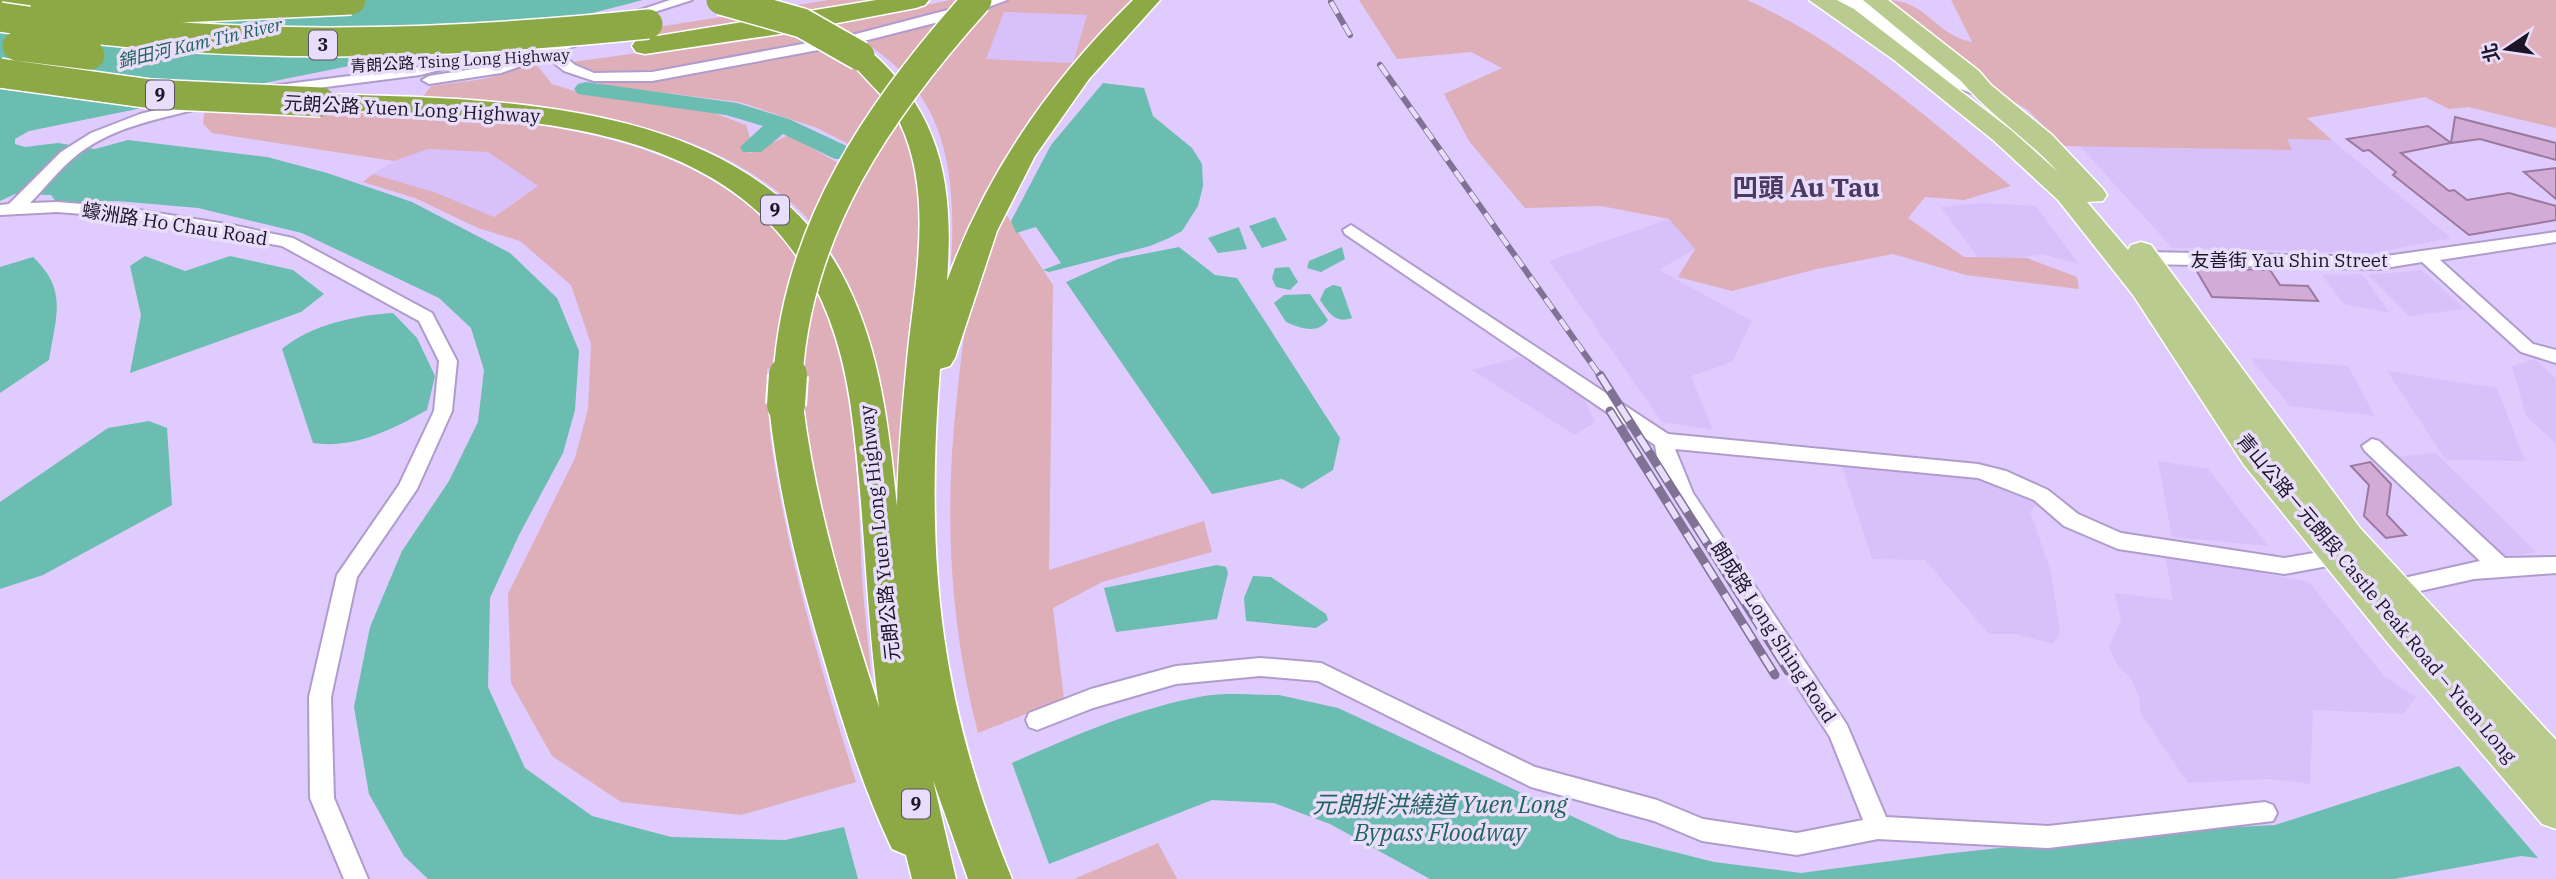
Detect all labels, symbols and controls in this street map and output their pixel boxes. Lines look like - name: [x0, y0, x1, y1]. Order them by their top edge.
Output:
- water label: 錦田河 Kam Tin River: [115, 12, 286, 73]
- north arrow: [2472, 14, 2542, 84]
- road number: 3: [309, 31, 337, 60]
- text: 北: [2477, 41, 2504, 65]
- street label: 青朗公路 Tsing Long Highway: [350, 44, 571, 76]
- road number: 9: [146, 80, 174, 110]
- street label: 元朗公路 Yuen Long Highway: [283, 90, 542, 128]
- district label: 凹頭 Au Tau: [1732, 170, 1880, 204]
- road number: 9: [761, 196, 789, 224]
- street label: 蠔洲路 Ho Chau Road: [81, 197, 269, 251]
- street label: 友善街 Yau Shin Street: [2190, 248, 2388, 272]
- street label: 元朗公路 Yuen Long Highway: [854, 403, 904, 662]
- street label: 青山公路－元朗段 Castle Peak Road – Yuen Long: [2232, 429, 2522, 768]
- street label: 朗成路 Long Shing Road: [1706, 537, 1842, 727]
- water label: 元朗排洪繞道 Yuen Long Bypass Floodway: [1312, 788, 1568, 848]
- road number: 9: [902, 790, 930, 818]

